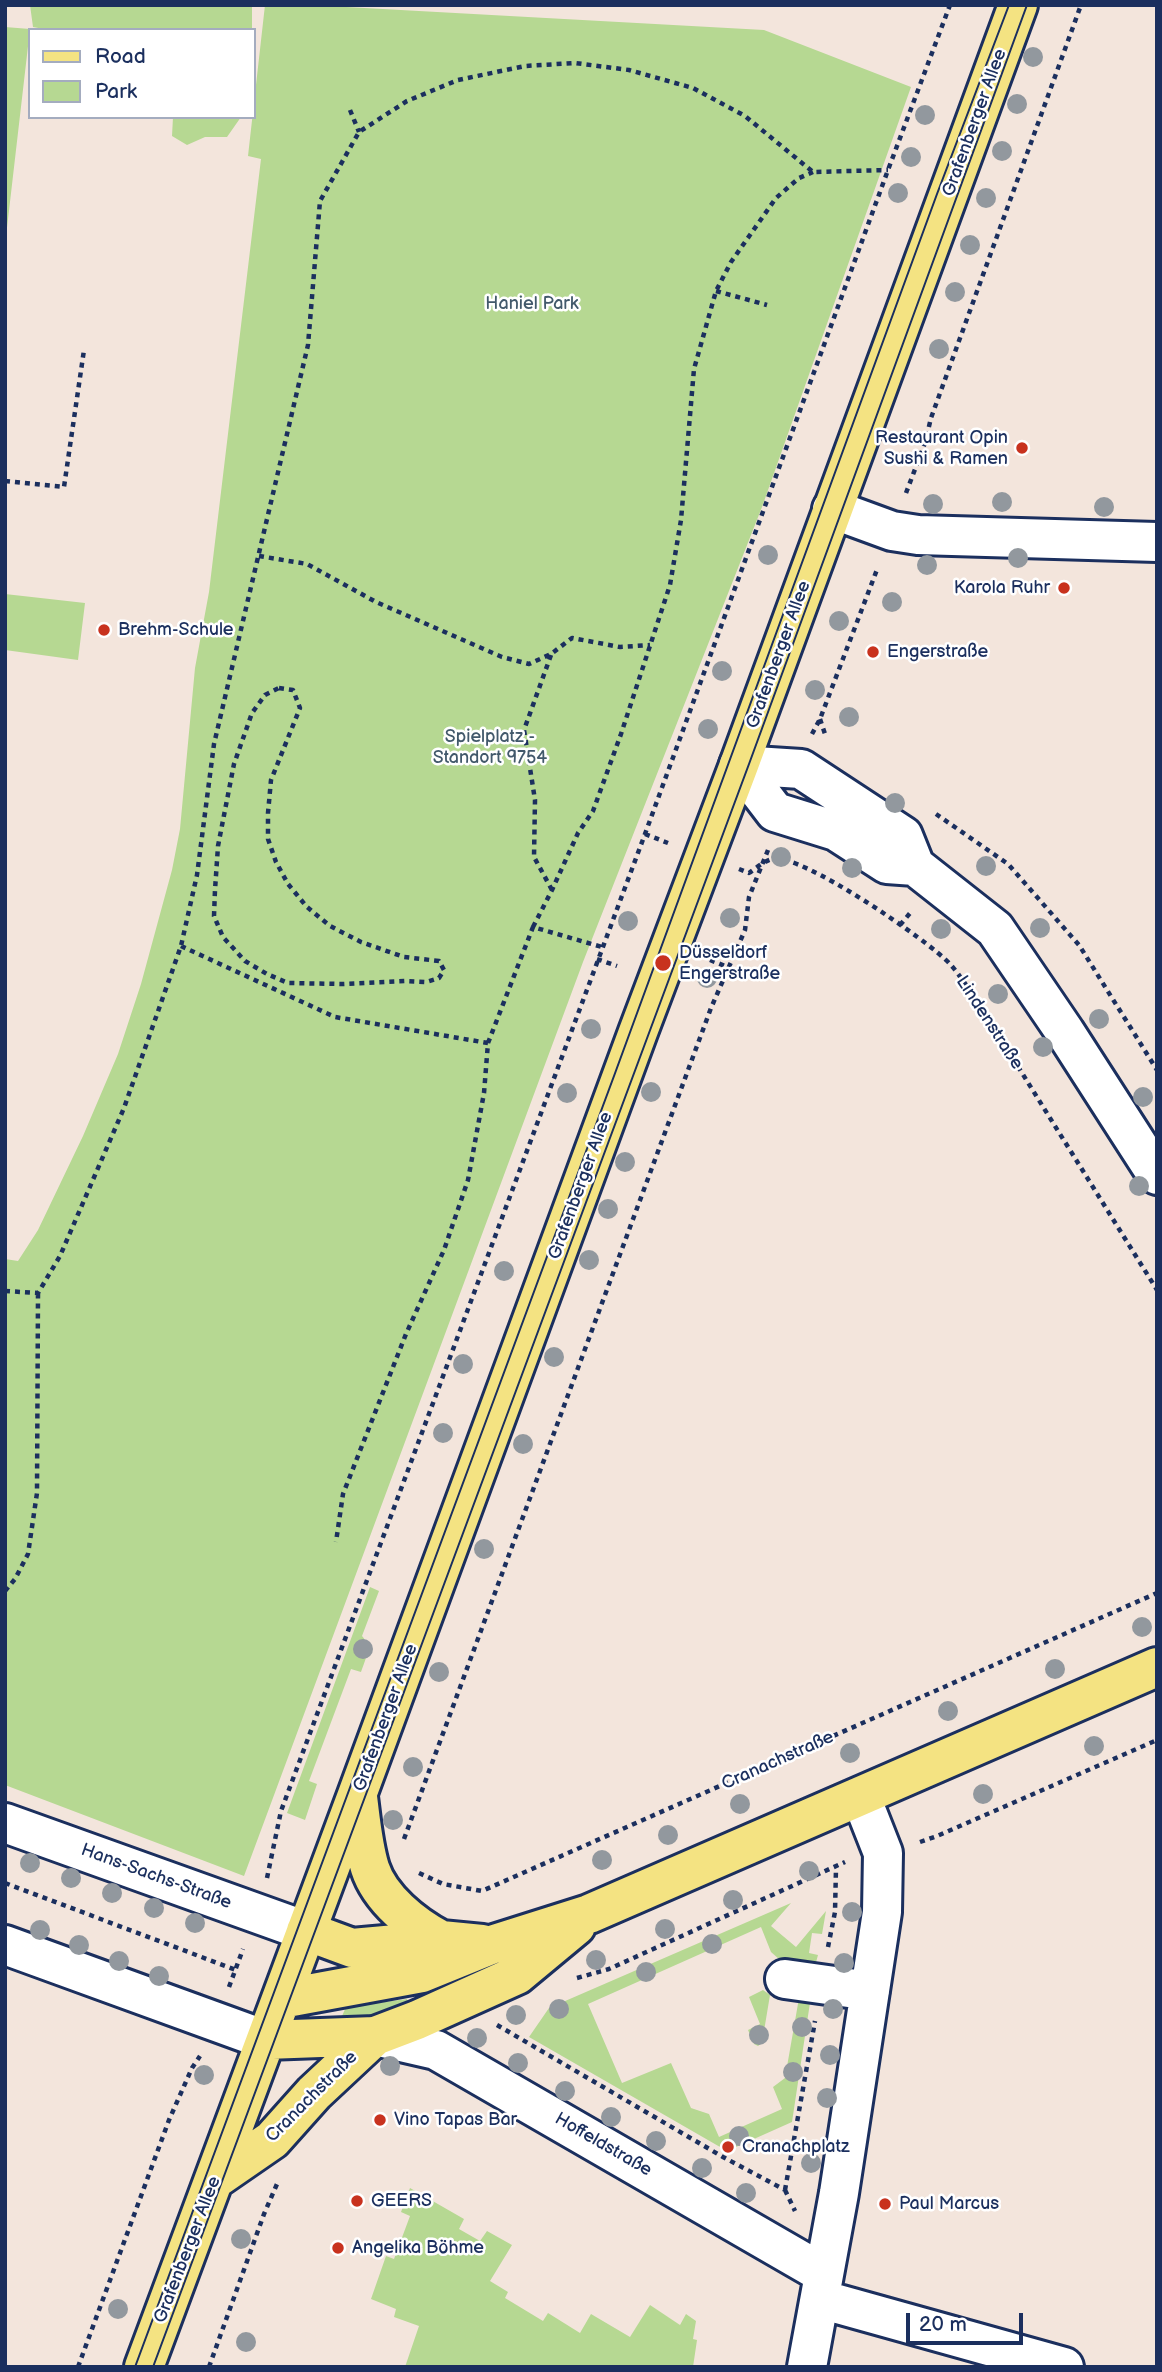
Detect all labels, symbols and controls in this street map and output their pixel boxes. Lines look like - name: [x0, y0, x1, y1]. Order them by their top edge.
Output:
- legend: [28, 28, 256, 119]
- text: Road: [95, 44, 146, 69]
- street label: Grafenberger Allee: [938, 46, 1012, 200]
- text: Park: [95, 79, 137, 104]
- park label: Haniel Park: [485, 293, 579, 315]
- place label: Restaurant Opin Sushi & Ramen: [875, 427, 1008, 470]
- marker: Restaurant Opin Sushi & Ramen: [1014, 440, 1030, 456]
- place label: Karola Ruhr: [954, 577, 1050, 599]
- street label: Grafenberger Allee: [742, 578, 816, 732]
- marker: Karola Ruhr: [1056, 580, 1072, 596]
- place label: Brehm-Schule: [118, 619, 233, 641]
- marker: Brehm-Schule: [96, 622, 112, 638]
- place label: Engerstraße: [887, 641, 988, 663]
- marker: Engerstraße: [865, 644, 881, 660]
- park label: Spielplatz - Standort 9754: [433, 726, 547, 768]
- place label: Düsseldorf Engerstraße: [679, 942, 780, 984]
- marker: Düsseldorf Engerstraße: [653, 953, 673, 973]
- street label: Lindenstraße: [951, 972, 1027, 1074]
- street label: Grafenberger Allee: [544, 1109, 618, 1263]
- street label: Grafenberger Allee: [349, 1641, 423, 1795]
- street label: Cranachstraße: [719, 1727, 837, 1795]
- street label: Hans-Sachs-Straße: [78, 1840, 234, 1914]
- street label: Cranachstraße: [262, 2047, 362, 2147]
- street label: Hoffeldstraße: [551, 2108, 655, 2182]
- place label: Vino Tapas Bar: [394, 2109, 517, 2131]
- marker: Vino Tapas Bar: [372, 2112, 388, 2128]
- place label: Cranachplatz: [742, 2136, 850, 2158]
- marker: Cranachplatz: [720, 2139, 736, 2155]
- street label: Grafenberger Allee: [150, 2174, 226, 2326]
- place label: GEERS: [371, 2190, 432, 2212]
- marker: GEERS: [349, 2193, 365, 2209]
- place label: Paul Marcus: [899, 2193, 999, 2215]
- marker: Paul Marcus: [877, 2196, 893, 2212]
- place label: Angelika Böhme: [352, 2237, 484, 2259]
- marker: Angelika Böhme: [330, 2240, 346, 2256]
- scale bar: [910, 2298, 1027, 2342]
- text: 20 m: [919, 2312, 967, 2337]

